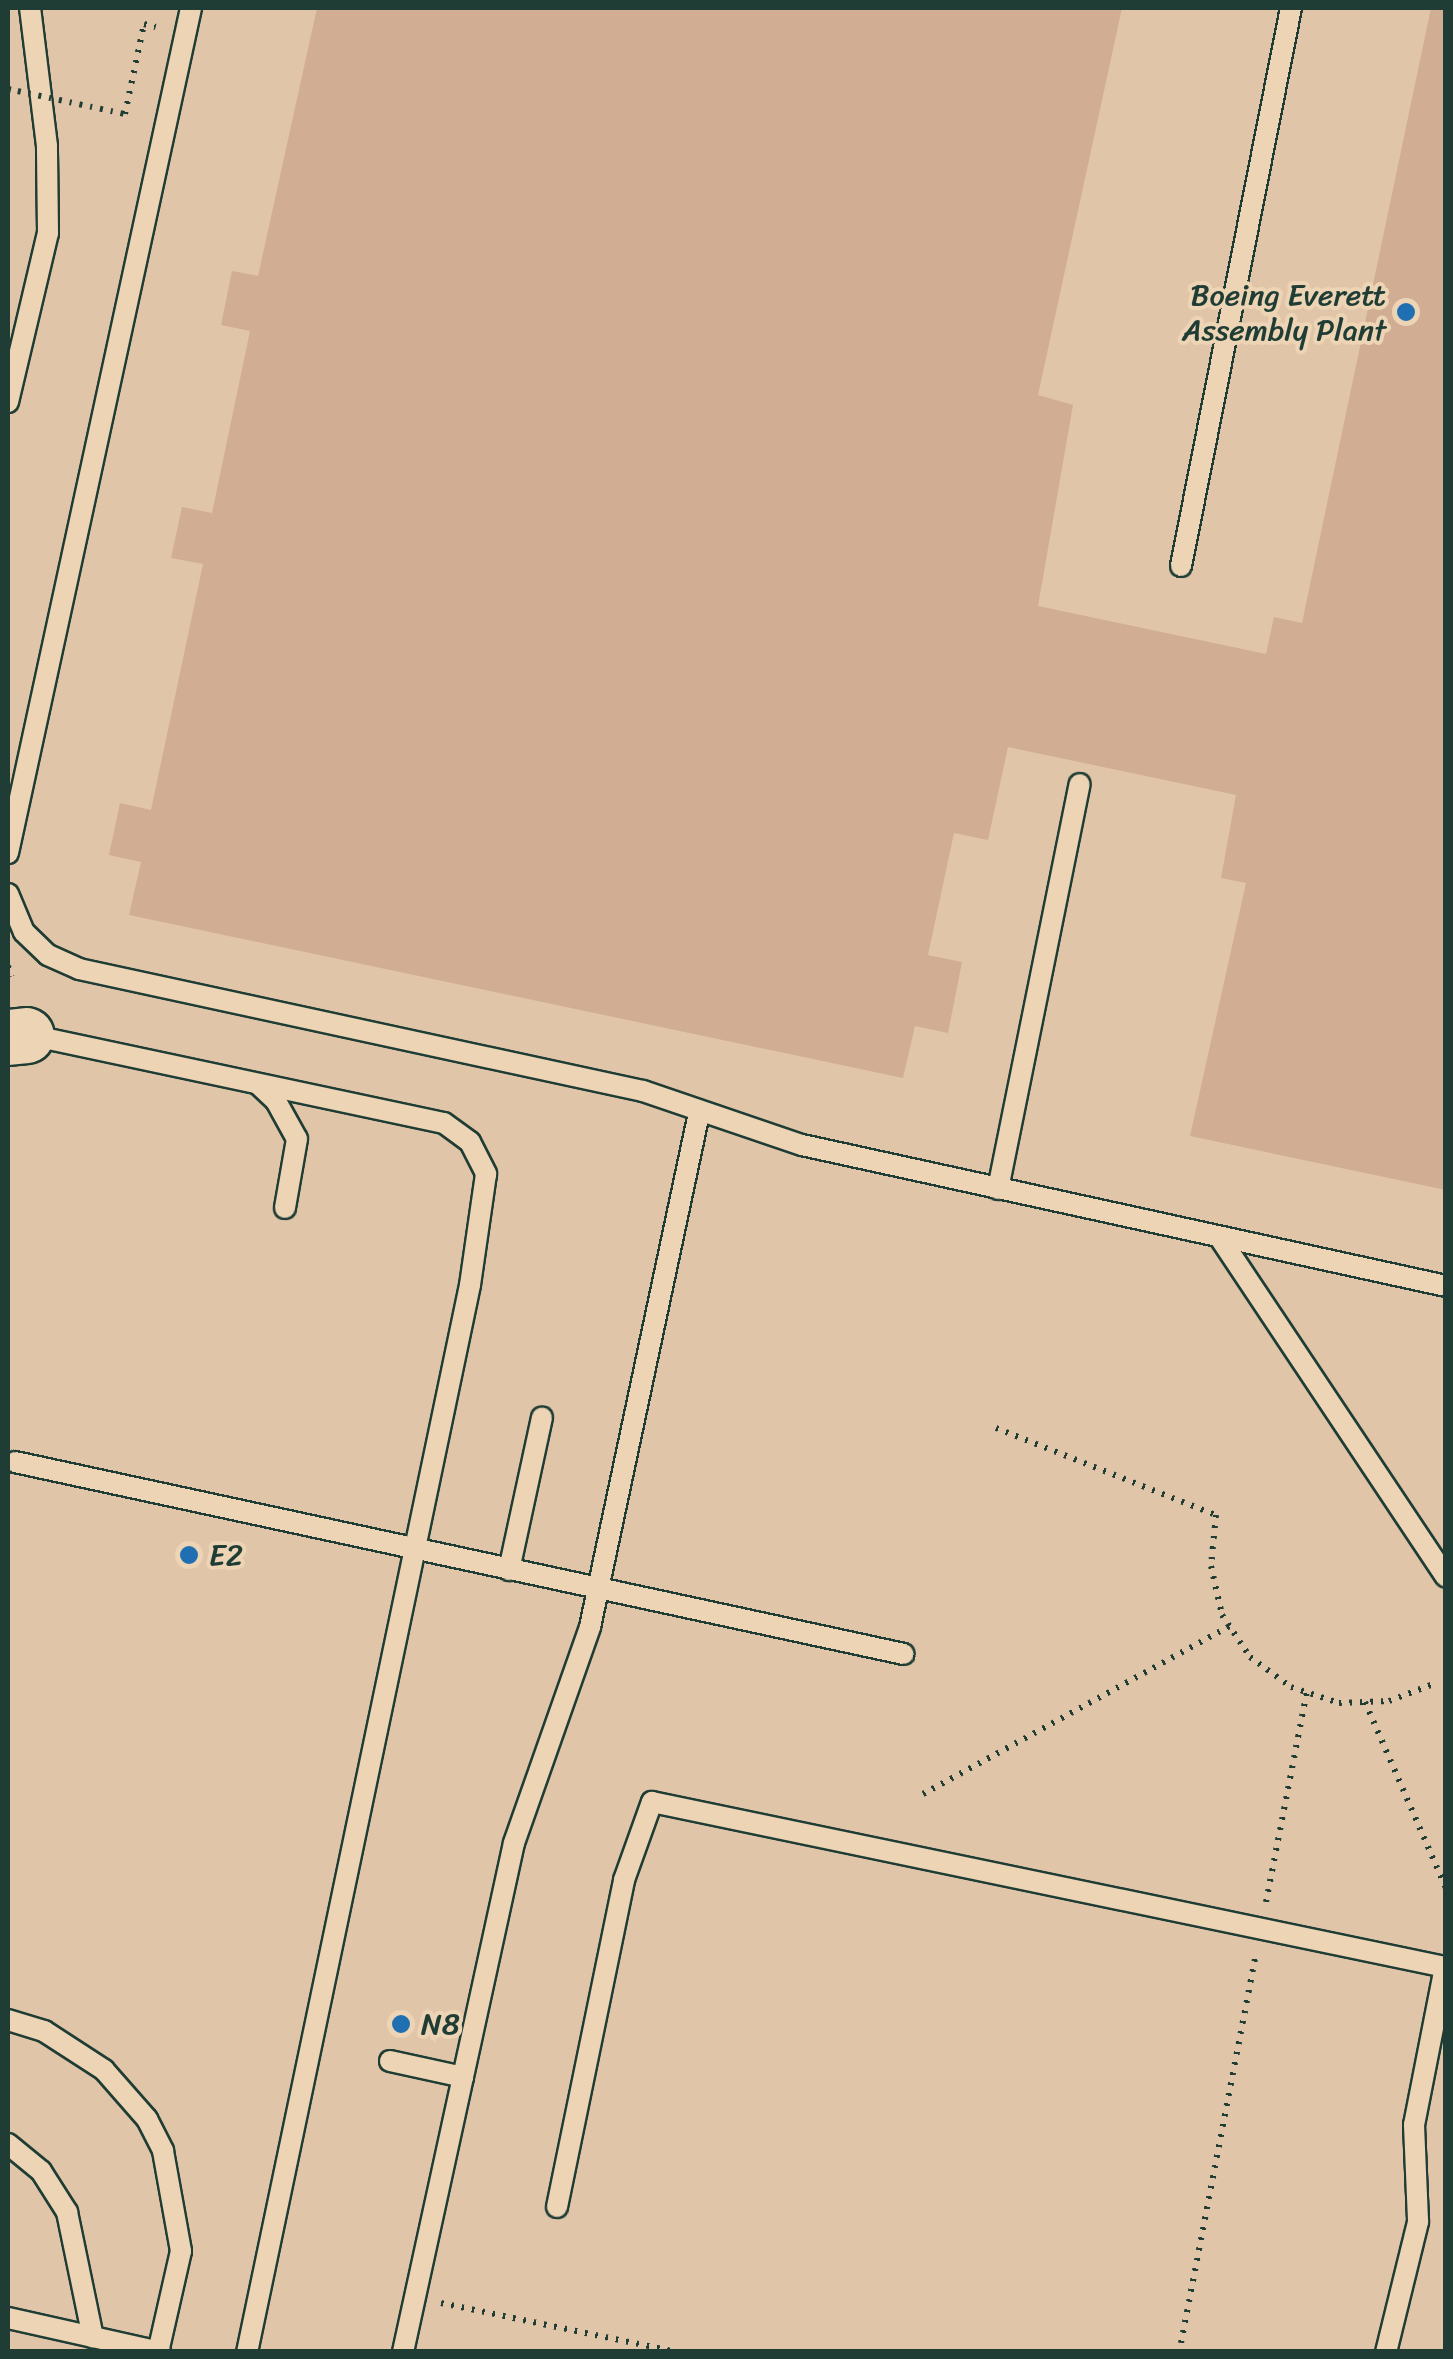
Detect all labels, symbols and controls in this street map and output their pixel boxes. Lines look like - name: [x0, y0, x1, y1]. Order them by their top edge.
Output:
- place label: Boeing Everett Assembly Plant: [1182, 277, 1386, 348]
- marker: Boeing Everett Assembly Plant: [1395, 301, 1417, 323]
- place label: E2: [209, 1537, 243, 1573]
- marker: E2: [178, 1544, 200, 1566]
- place label: N8: [421, 2006, 460, 2042]
- marker: N8: [390, 2013, 412, 2035]

